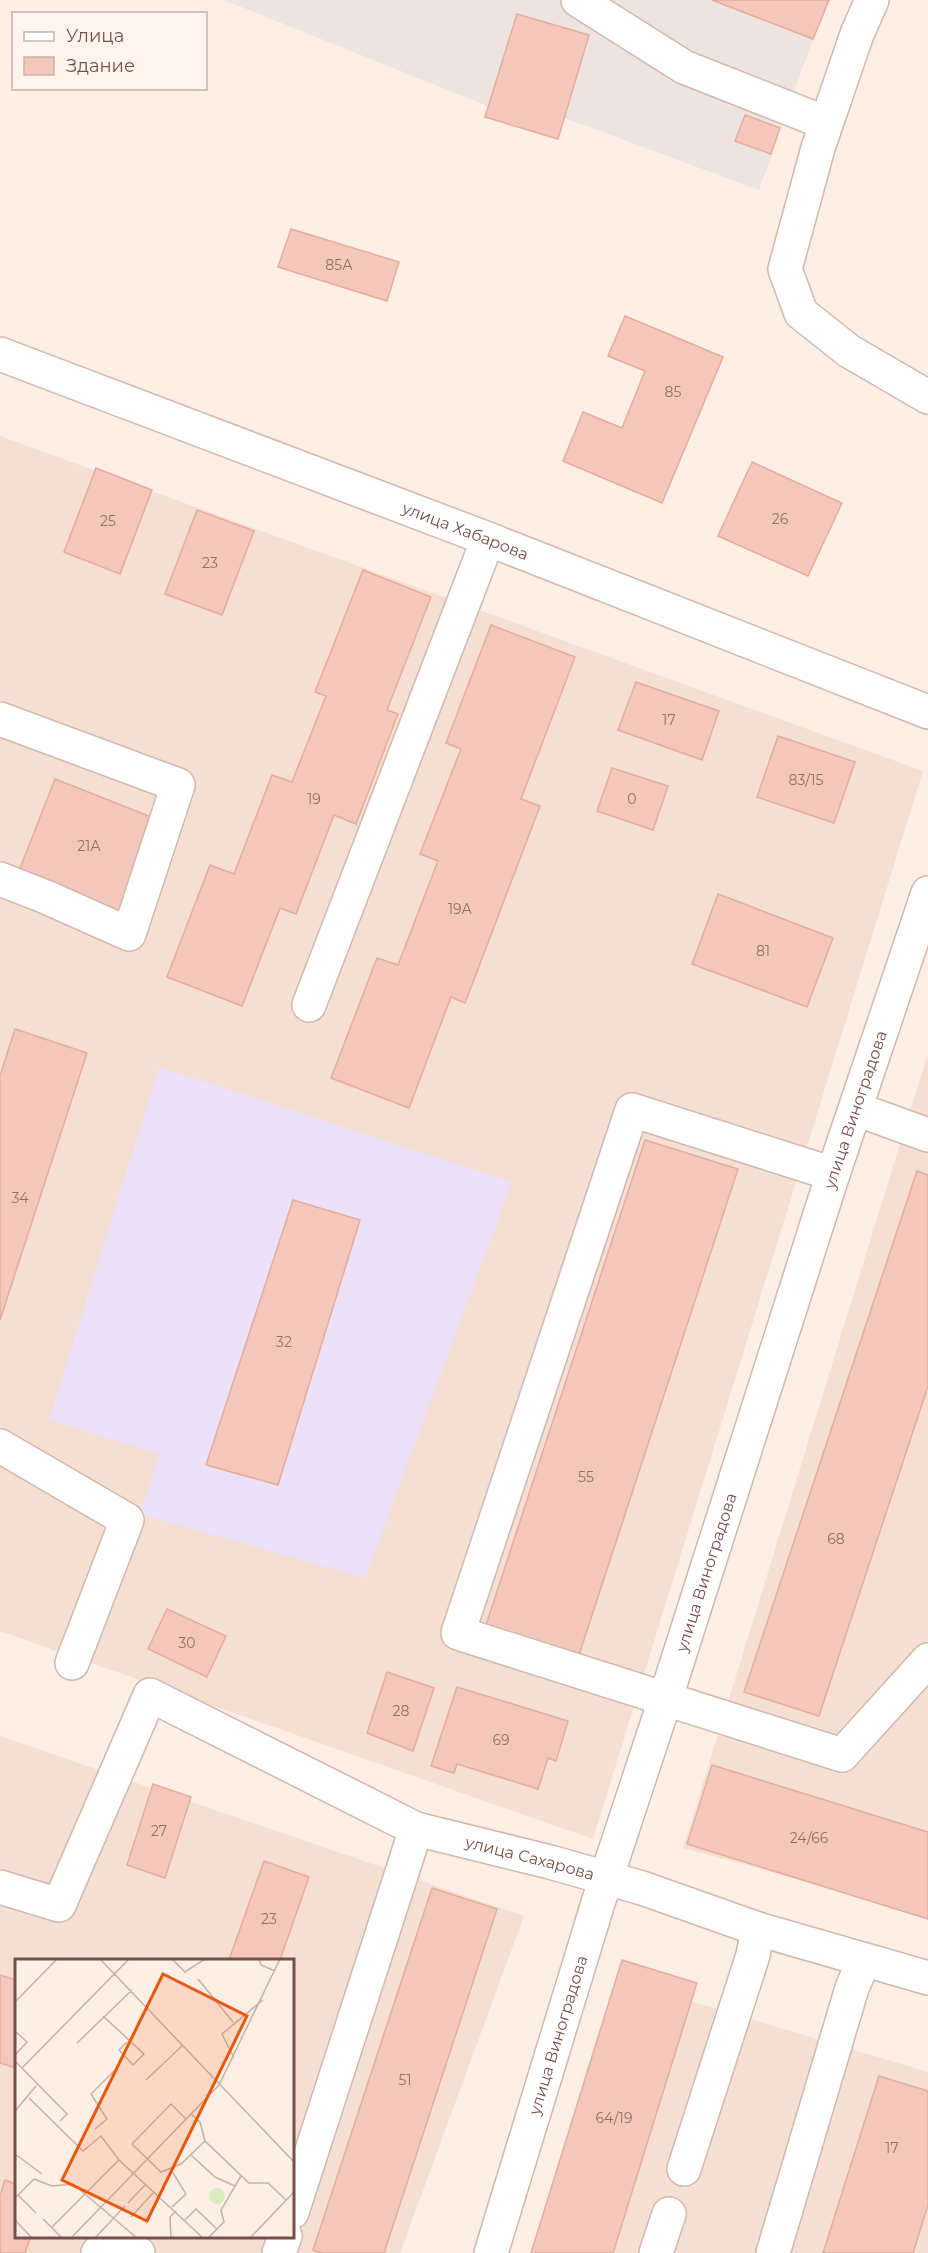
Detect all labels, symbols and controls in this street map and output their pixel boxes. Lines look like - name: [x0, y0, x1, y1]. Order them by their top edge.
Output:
- legend: [12, 12, 207, 90]
- text: Улица: [66, 25, 124, 47]
- text: Здание: [66, 55, 135, 77]
- house number: 85А: [325, 256, 353, 274]
- house number: 85: [665, 383, 682, 401]
- street label: улица Хабарова: [399, 498, 531, 564]
- house number: 26: [772, 510, 789, 528]
- house number: 25: [100, 512, 116, 530]
- house number: 23: [202, 554, 218, 572]
- house number: 17: [662, 711, 676, 729]
- house number: 83/15: [789, 771, 824, 789]
- house number: 19: [307, 790, 321, 808]
- house number: 0: [627, 790, 637, 808]
- house number: 21А: [77, 837, 101, 855]
- house number: 19А: [448, 900, 473, 918]
- house number: 81: [756, 942, 770, 960]
- street label: улица Виноградова: [820, 1028, 891, 1192]
- house number: 34: [11, 1189, 29, 1207]
- house number: 32: [276, 1333, 292, 1351]
- house number: 55: [578, 1468, 594, 1486]
- street label: улица Виноградова: [672, 1490, 741, 1655]
- house number: 68: [827, 1530, 845, 1548]
- house number: 30: [178, 1634, 196, 1652]
- house number: 28: [393, 1702, 410, 1720]
- house number: 69: [492, 1731, 510, 1749]
- house number: 27: [151, 1822, 167, 1840]
- house number: 24/66: [790, 1829, 829, 1847]
- street label: улица Сахарова: [462, 1832, 597, 1884]
- house number: 23: [261, 1910, 277, 1928]
- street label: улица Виноградова: [525, 1953, 591, 2118]
- inset map: [15, 1959, 294, 2238]
- house number: 51: [399, 2071, 411, 2089]
- house number: 64/19: [596, 2109, 632, 2127]
- house number: 17: [885, 2139, 899, 2157]

